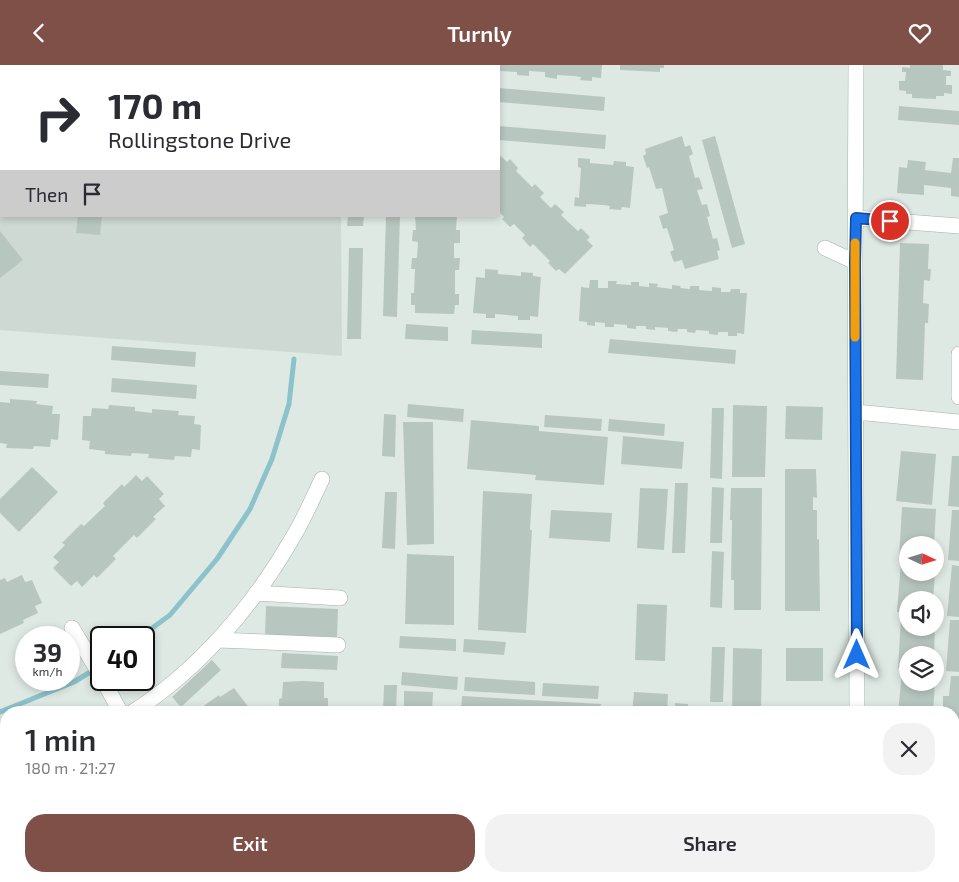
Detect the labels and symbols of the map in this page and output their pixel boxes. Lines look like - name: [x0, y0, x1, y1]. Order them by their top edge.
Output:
- pin: [869, 200, 911, 242]
- north arrow: [899, 536, 944, 581]
- speed limit sign: 40: [90, 626, 155, 691]
- position arrow: [830, 628, 882, 680]

